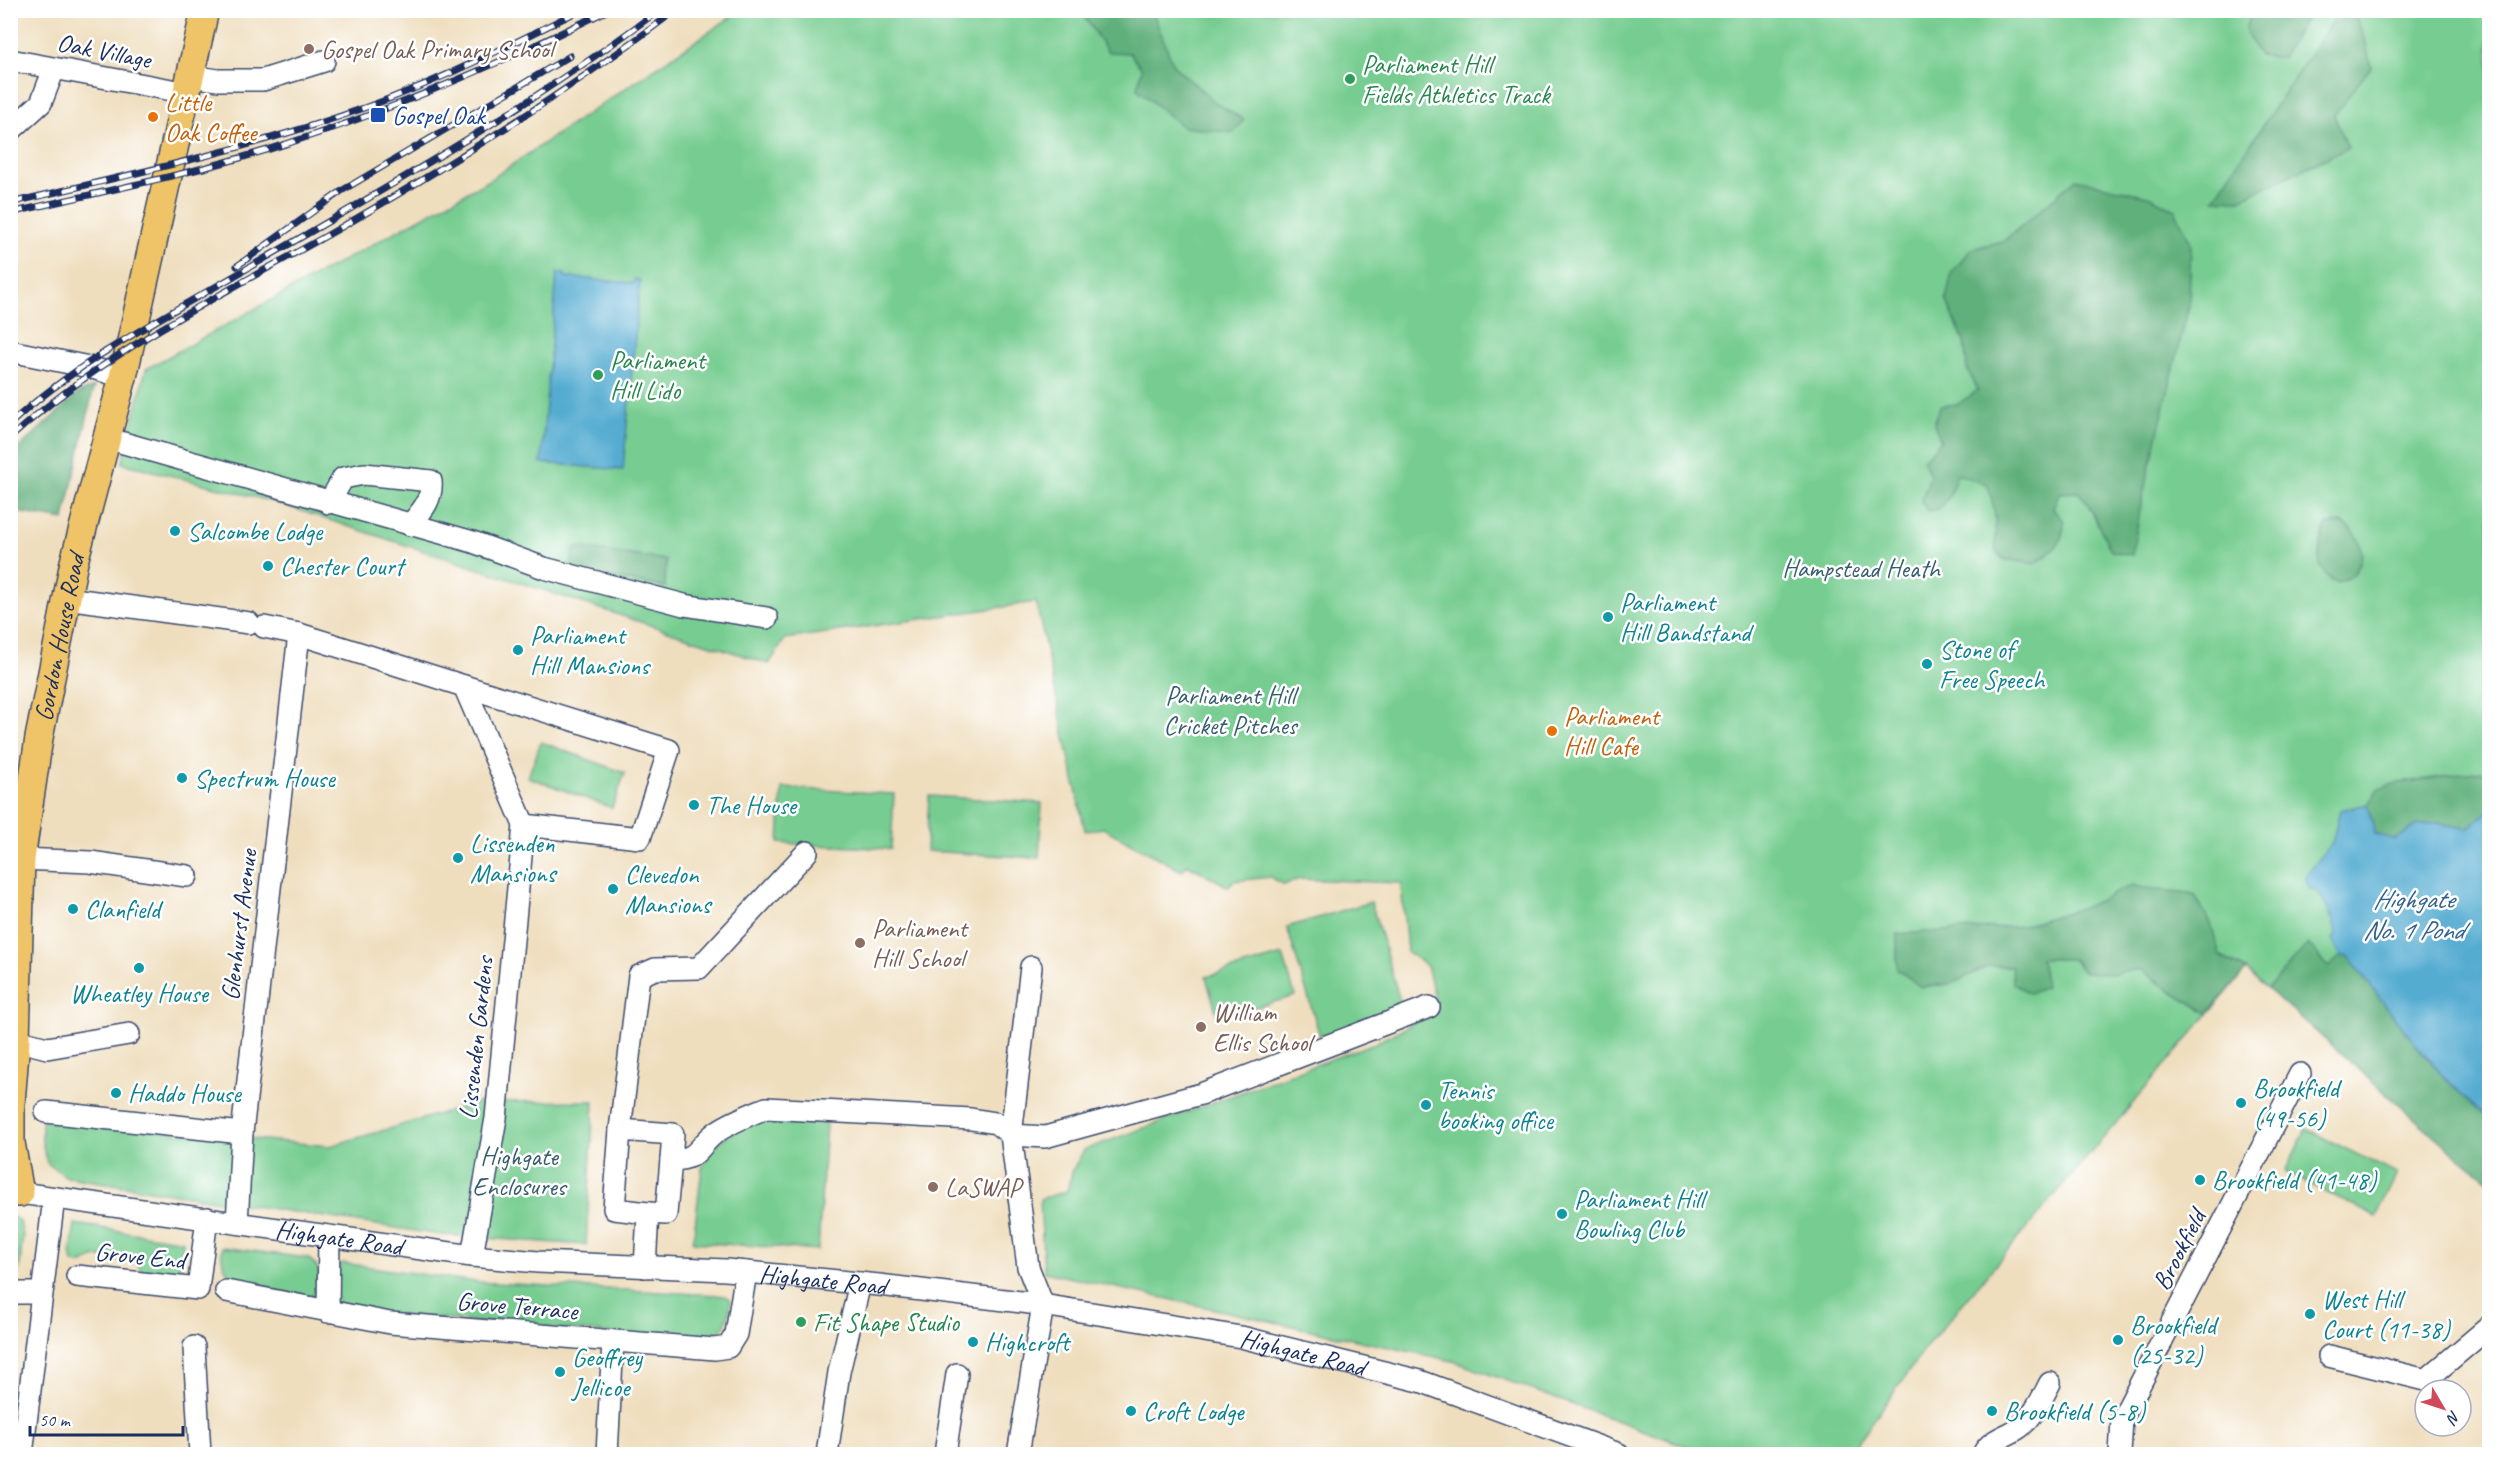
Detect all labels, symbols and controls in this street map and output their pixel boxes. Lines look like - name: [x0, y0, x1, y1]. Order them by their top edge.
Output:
- street label: Oak Village: [54, 26, 156, 77]
- place label: Gospel Oak Primary School: [321, 33, 558, 66]
- marker: Gospel Oak Primary School: [302, 42, 316, 56]
- place label: Parliament Hill Fields Athletics Track: [1362, 48, 1552, 111]
- marker: Parliament Hill Fields Athletics Track: [1343, 72, 1357, 86]
- place label: Little Oak Coffee: [165, 86, 259, 149]
- place label: Gospel Oak: [392, 99, 487, 132]
- marker: Gospel Oak: [369, 106, 387, 124]
- marker: Little Oak Coffee: [146, 110, 160, 124]
- place label: Parliament Hill Lido: [610, 344, 707, 407]
- marker: Parliament Hill Lido: [591, 368, 605, 382]
- place label: Salcombe Lodge: [187, 515, 324, 548]
- marker: Salcombe Lodge: [168, 524, 182, 538]
- street label: Gordon House Road: [26, 547, 93, 724]
- place label: Chester Court: [280, 550, 407, 583]
- park label: Hampstead Heath: [1782, 552, 1942, 585]
- marker: Chester Court: [261, 559, 275, 573]
- place label: Parliament Hill Bandstand: [1620, 586, 1754, 649]
- marker: Parliament Hill Bandstand: [1601, 610, 1615, 624]
- place label: Parliament Hill Mansions: [530, 619, 651, 682]
- place label: Stone of Free Speech: [1939, 633, 2046, 696]
- marker: Parliament Hill Mansions: [511, 643, 525, 657]
- marker: Stone of Free Speech: [1920, 657, 1934, 671]
- park label: Parliament Hill Cricket Pitches: [1163, 679, 1299, 742]
- place label: Parliament Hill Cafe: [1564, 700, 1661, 763]
- marker: Parliament Hill Cafe: [1545, 724, 1559, 738]
- place label: Spectrum House: [194, 762, 336, 795]
- marker: Spectrum House: [175, 771, 189, 785]
- place label: The House: [706, 789, 799, 822]
- marker: The House: [687, 798, 701, 812]
- place label: Lissenden Mansions: [470, 827, 557, 890]
- street label: Glenhurst Avenue: [213, 846, 265, 1002]
- marker: Lissenden Mansions: [451, 851, 465, 865]
- place label: Clevedon Mansions: [625, 858, 712, 921]
- marker: Clevedon Mansions: [606, 882, 620, 896]
- water label: Highgate No. 1 Pond: [2363, 882, 2472, 947]
- place label: Clanfield: [85, 893, 164, 926]
- marker: Clanfield: [66, 902, 80, 916]
- place label: Parliament Hill School: [872, 912, 969, 975]
- marker: Parliament Hill School: [853, 936, 867, 950]
- street label: Lissenden Gardens: [451, 953, 501, 1121]
- marker: Wheatley House: [132, 961, 146, 975]
- place label: Wheatley House: [70, 977, 209, 1010]
- place label: William Ellis School: [1213, 996, 1316, 1059]
- marker: William Ellis School: [1194, 1020, 1208, 1034]
- place label: Brookfield (49-56): [2253, 1072, 2343, 1135]
- place label: Tennis booking office: [1438, 1074, 1555, 1137]
- place label: Haddo House: [128, 1077, 242, 1110]
- marker: Haddo House: [109, 1086, 123, 1100]
- marker: Brookfield (49-56): [2234, 1096, 2248, 1110]
- marker: Tennis booking office: [1419, 1098, 1433, 1112]
- park label: Highgate Enclosures: [472, 1140, 568, 1203]
- place label: Brookfield (41-48): [2212, 1164, 2378, 1197]
- place label: LaSWAP: [945, 1171, 1024, 1204]
- marker: Brookfield (41-48): [2193, 1173, 2207, 1187]
- marker: LaSWAP: [926, 1180, 940, 1194]
- place label: Parliament Hill Bowling Club: [1574, 1183, 1708, 1246]
- street label: Brookfield: [2145, 1201, 2215, 1296]
- marker: Parliament Hill Bowling Club: [1555, 1207, 1569, 1221]
- street label: Highgate Road: [274, 1212, 408, 1263]
- street label: Grove End: [93, 1235, 190, 1278]
- street label: Highgate Road: [758, 1257, 892, 1303]
- place label: West Hill Court (11-38): [2322, 1283, 2451, 1346]
- street label: Grove Terrace: [455, 1284, 580, 1328]
- place label: Fit Shape Studio: [813, 1306, 961, 1339]
- marker: West Hill Court (11-38): [2303, 1307, 2317, 1321]
- place label: Brookfield (25-32): [2130, 1309, 2220, 1372]
- marker: Fit Shape Studio: [794, 1315, 808, 1329]
- street label: Highgate Road: [1237, 1321, 1372, 1384]
- place label: Highcroft: [985, 1326, 1072, 1359]
- marker: Brookfield (25-32): [2111, 1333, 2125, 1347]
- marker: Highcroft: [966, 1335, 980, 1349]
- place label: Geoffrey Jellicoe: [570, 1341, 644, 1404]
- marker: Geoffrey Jellicoe: [553, 1365, 567, 1379]
- north arrow: [2413, 1378, 2473, 1438]
- place label: Croft Lodge: [1143, 1395, 1245, 1428]
- place label: Brookfield (5-8): [2004, 1395, 2146, 1428]
- scale bar: [30, 1399, 183, 1437]
- marker: Croft Lodge: [1124, 1404, 1138, 1418]
- marker: Brookfield (5-8): [1985, 1404, 1999, 1418]
- text: N: [2441, 1407, 2465, 1429]
- text: 50 m: [39, 1409, 72, 1431]

